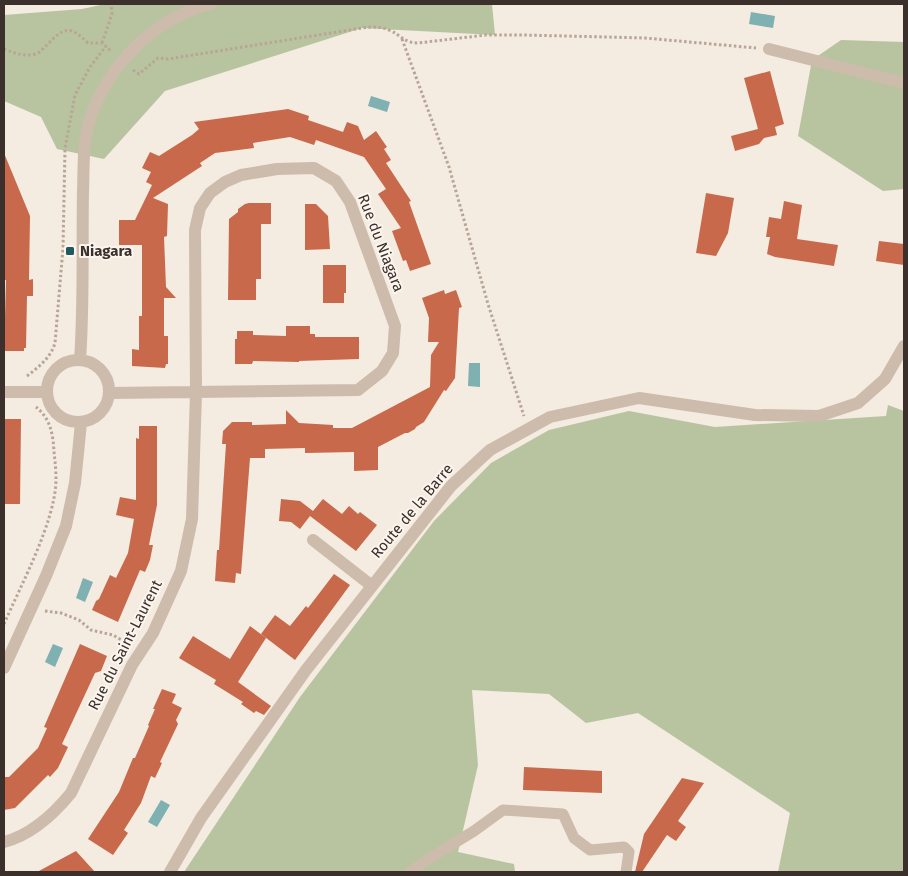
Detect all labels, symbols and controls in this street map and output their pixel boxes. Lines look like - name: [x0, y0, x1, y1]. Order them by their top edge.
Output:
- street label: Rue du Niagara: [354, 192, 408, 294]
- place label: Niagara: [80, 242, 132, 260]
- marker: Niagara: [64, 245, 76, 257]
- street label: Route de la Barre: [367, 460, 457, 562]
- street label: Rue du Saint-Laurent: [84, 576, 166, 713]

